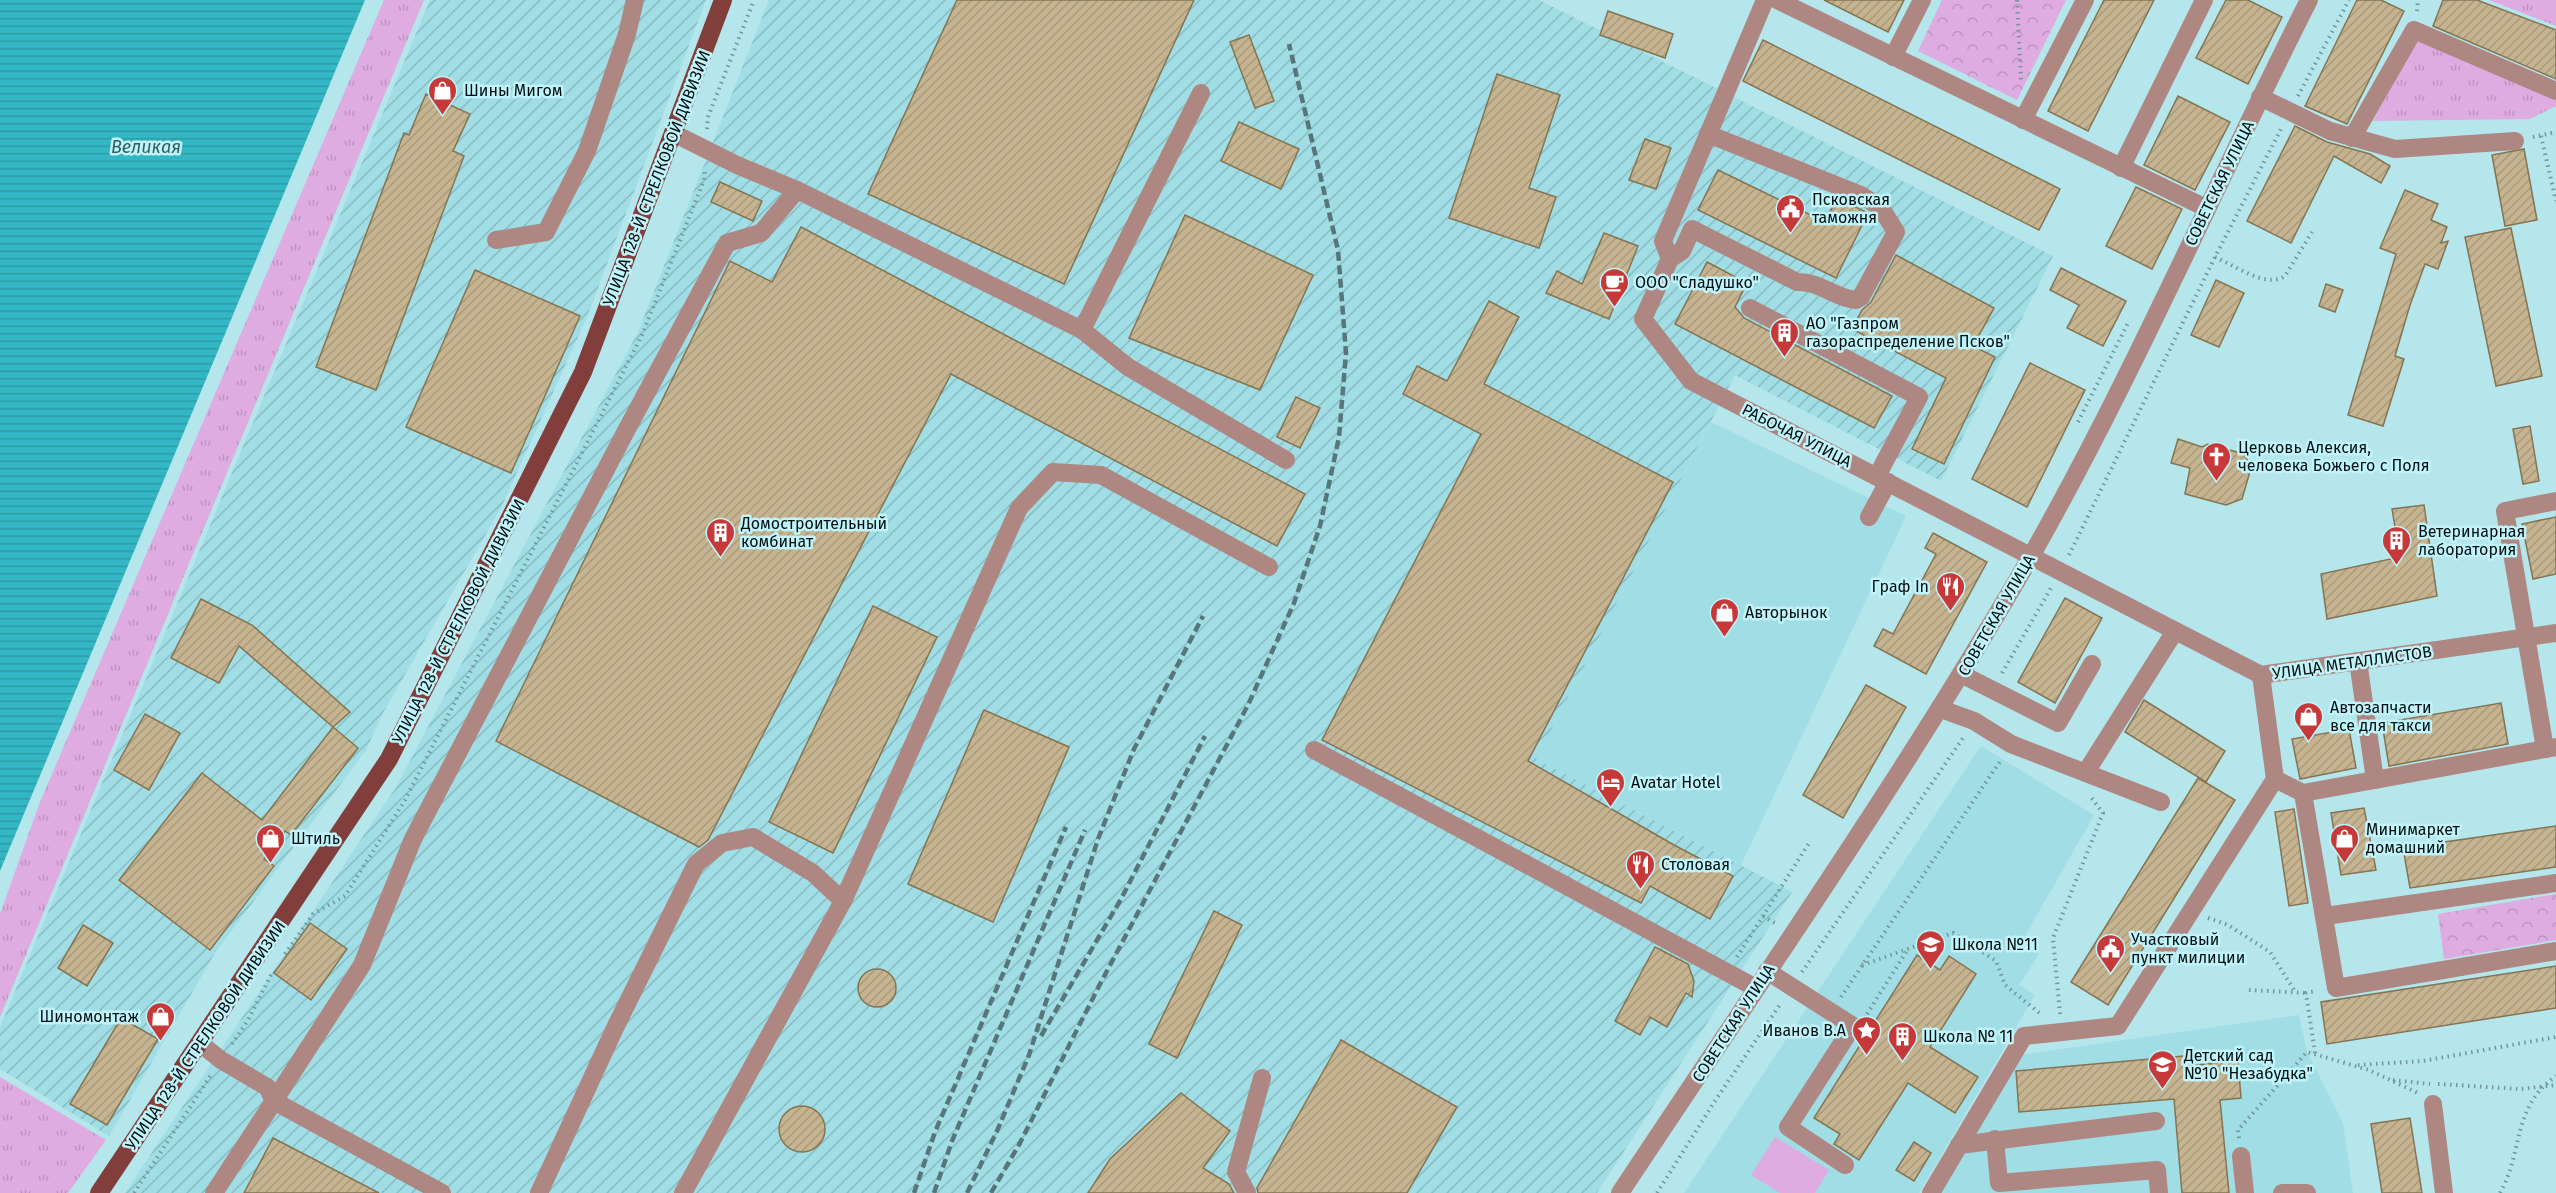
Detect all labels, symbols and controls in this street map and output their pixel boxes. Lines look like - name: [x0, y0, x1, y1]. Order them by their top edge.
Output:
- street label: УЛИЦА 128-Й СТРЕЛКОВОЙ ДИВИЗИИ: [599, 48, 714, 309]
- shop icon: Шины Мигом: [427, 74, 459, 116]
- place label: Шины Мигом: [464, 81, 562, 100]
- street label: СОВЕТСКАЯ УЛИЦА: [2181, 117, 2258, 249]
- water label: Великая: [111, 136, 181, 158]
- place label: Псковская таможня: [1812, 190, 1890, 227]
- public building icon: Псковская таможня: [1775, 192, 1807, 234]
- cafe icon: ООО "Сладушко": [1598, 266, 1630, 308]
- place label: ООО "Сладушко": [1635, 273, 1759, 292]
- place label: АО "Газпром газораспределение Псков": [1806, 314, 2010, 351]
- building icon: АО "Газпром газораспределение Псков": [1769, 316, 1801, 358]
- street label: РАБОЧАЯ УЛИЦА: [1739, 400, 1855, 472]
- place label: Церковь Алексия, человека Божьего с Поля: [2238, 438, 2430, 475]
- church icon: Церковь Алексия, человека Божьего с Поля: [2201, 440, 2233, 482]
- street label: УЛИЦА 128-Й СТРЕЛКОВОЙ ДИВИЗИИ: [388, 496, 529, 747]
- place label: Домостроительный комбинат: [740, 514, 887, 551]
- building icon: Домостроительный комбинат: [704, 516, 736, 558]
- place label: Ветеринарная лаборатория: [2418, 522, 2525, 559]
- building icon: Ветеринарная лаборатория: [2381, 524, 2413, 566]
- street label: СОВЕТСКАЯ УЛИЦА: [1954, 551, 2039, 679]
- restaurant icon: Граф In: [1934, 570, 1966, 612]
- place label: Граф In: [1871, 577, 1929, 596]
- shop icon: Авторынок: [1708, 596, 1740, 638]
- place label: Авторынок: [1745, 603, 1828, 622]
- street label: УЛИЦА МЕТАЛЛИСТОВ: [2271, 642, 2433, 683]
- place label: Автозапчасти все для такси: [2330, 698, 2432, 735]
- shop icon: Автозапчасти все для такси: [2293, 700, 2325, 742]
- hotel icon: Avatar Hotel: [1594, 766, 1626, 808]
- place label: Avatar Hotel: [1631, 773, 1721, 792]
- place label: Минимаркет домашний: [2366, 820, 2461, 857]
- shop icon: Штиль: [254, 822, 286, 864]
- shop icon: Минимаркет домашний: [2329, 822, 2361, 864]
- place label: Штиль: [291, 829, 340, 848]
- restaurant icon: Столовая: [1624, 848, 1656, 890]
- place label: Столовая: [1661, 855, 1730, 874]
- street label: УЛИЦА 128-Й СТРЕЛКОВОЙ ДИВИЗИИ: [121, 917, 289, 1153]
- school or university icon: Школа №11: [1915, 928, 1947, 970]
- place label: Участковый пункт милиции: [2131, 930, 2245, 967]
- public building icon: Участковый пункт милиции: [2094, 932, 2126, 974]
- place label: Школа №11: [1952, 935, 2038, 954]
- street label: СОВЕТСКАЯ УЛИЦА: [1688, 960, 1779, 1086]
- shop icon: Шиномонтаж: [144, 1000, 176, 1042]
- place label: Шиномонтаж: [39, 1007, 139, 1026]
- place icon: Иванов В.А: [1851, 1014, 1883, 1056]
- building icon: Школа № 11: [1886, 1020, 1918, 1062]
- place label: Иванов В.А: [1763, 1021, 1847, 1040]
- place label: Школа № 11: [1923, 1027, 2013, 1046]
- place label: Детский сад №10 "Незабудка": [2183, 1046, 2313, 1083]
- school or university icon: Детский сад №10 "Незабудка": [2147, 1048, 2179, 1090]

